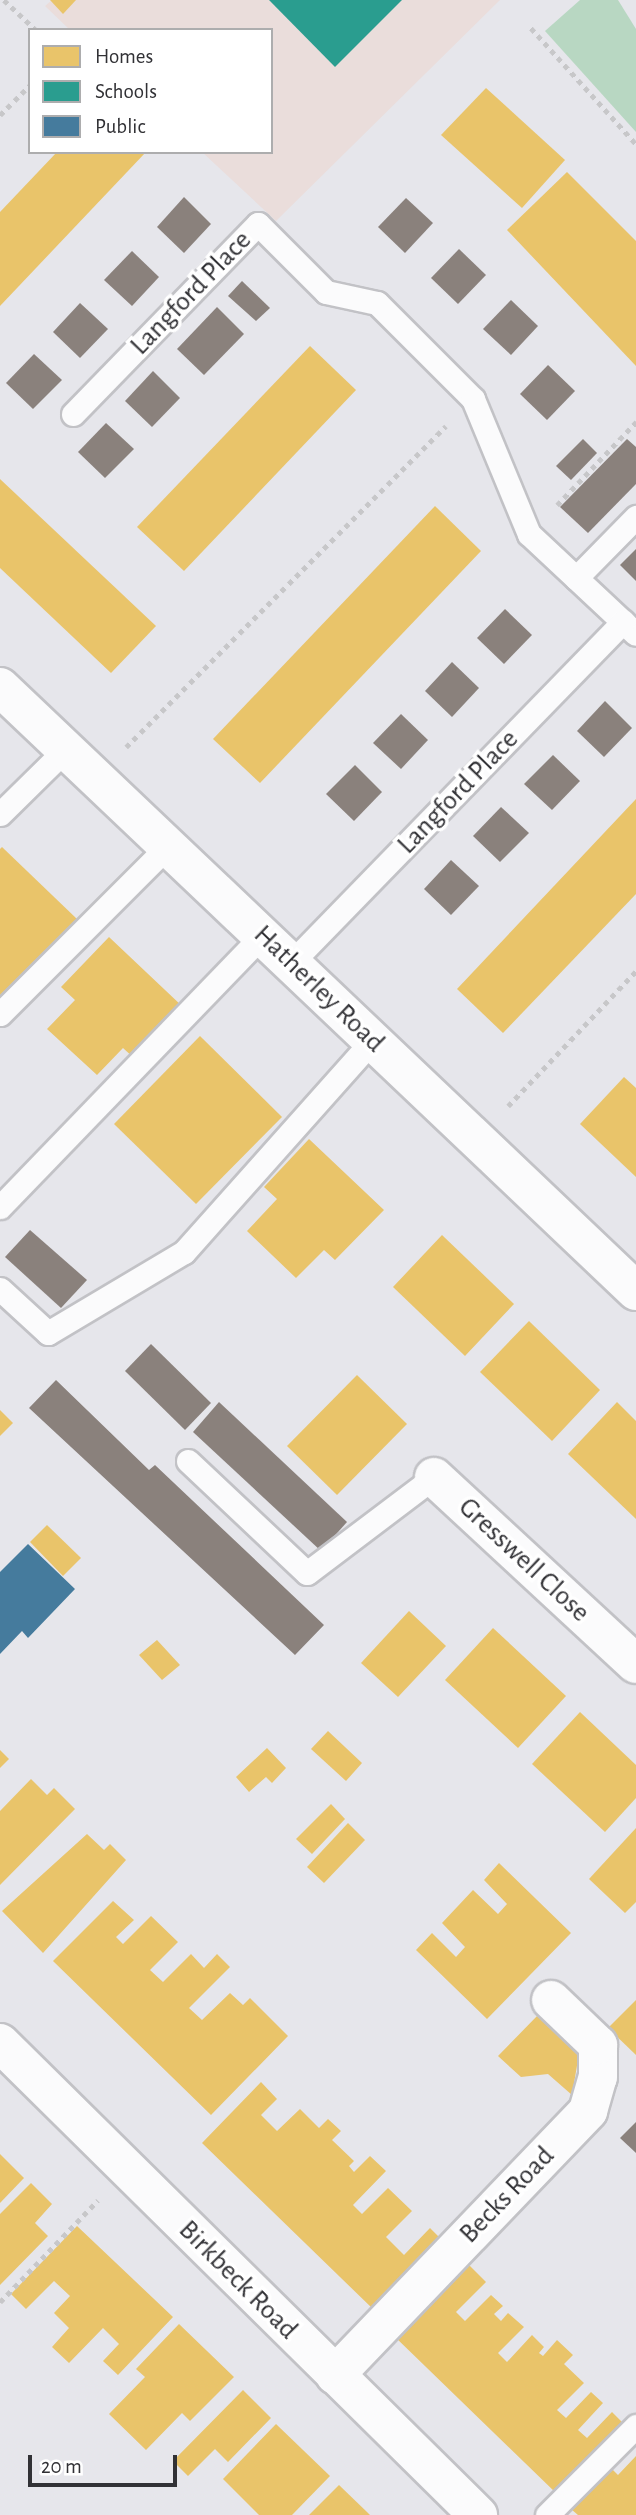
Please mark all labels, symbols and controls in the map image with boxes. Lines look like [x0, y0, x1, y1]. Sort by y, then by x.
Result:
legend [28, 28, 273, 154]
text: Homes [95, 46, 153, 67]
text: Schools [95, 81, 157, 102]
text: Public [95, 116, 145, 137]
street label: Langford Place [123, 224, 259, 362]
street label: Langford Place [390, 723, 526, 861]
street label: Hatherley Road [247, 918, 391, 1060]
street label: Gresswell Close [451, 1491, 597, 1629]
street label: Becks Road [453, 2139, 561, 2251]
street label: Birkbeck Road [171, 2213, 305, 2347]
scale bar [32, 2442, 180, 2486]
text: 20 m [41, 2456, 82, 2477]

